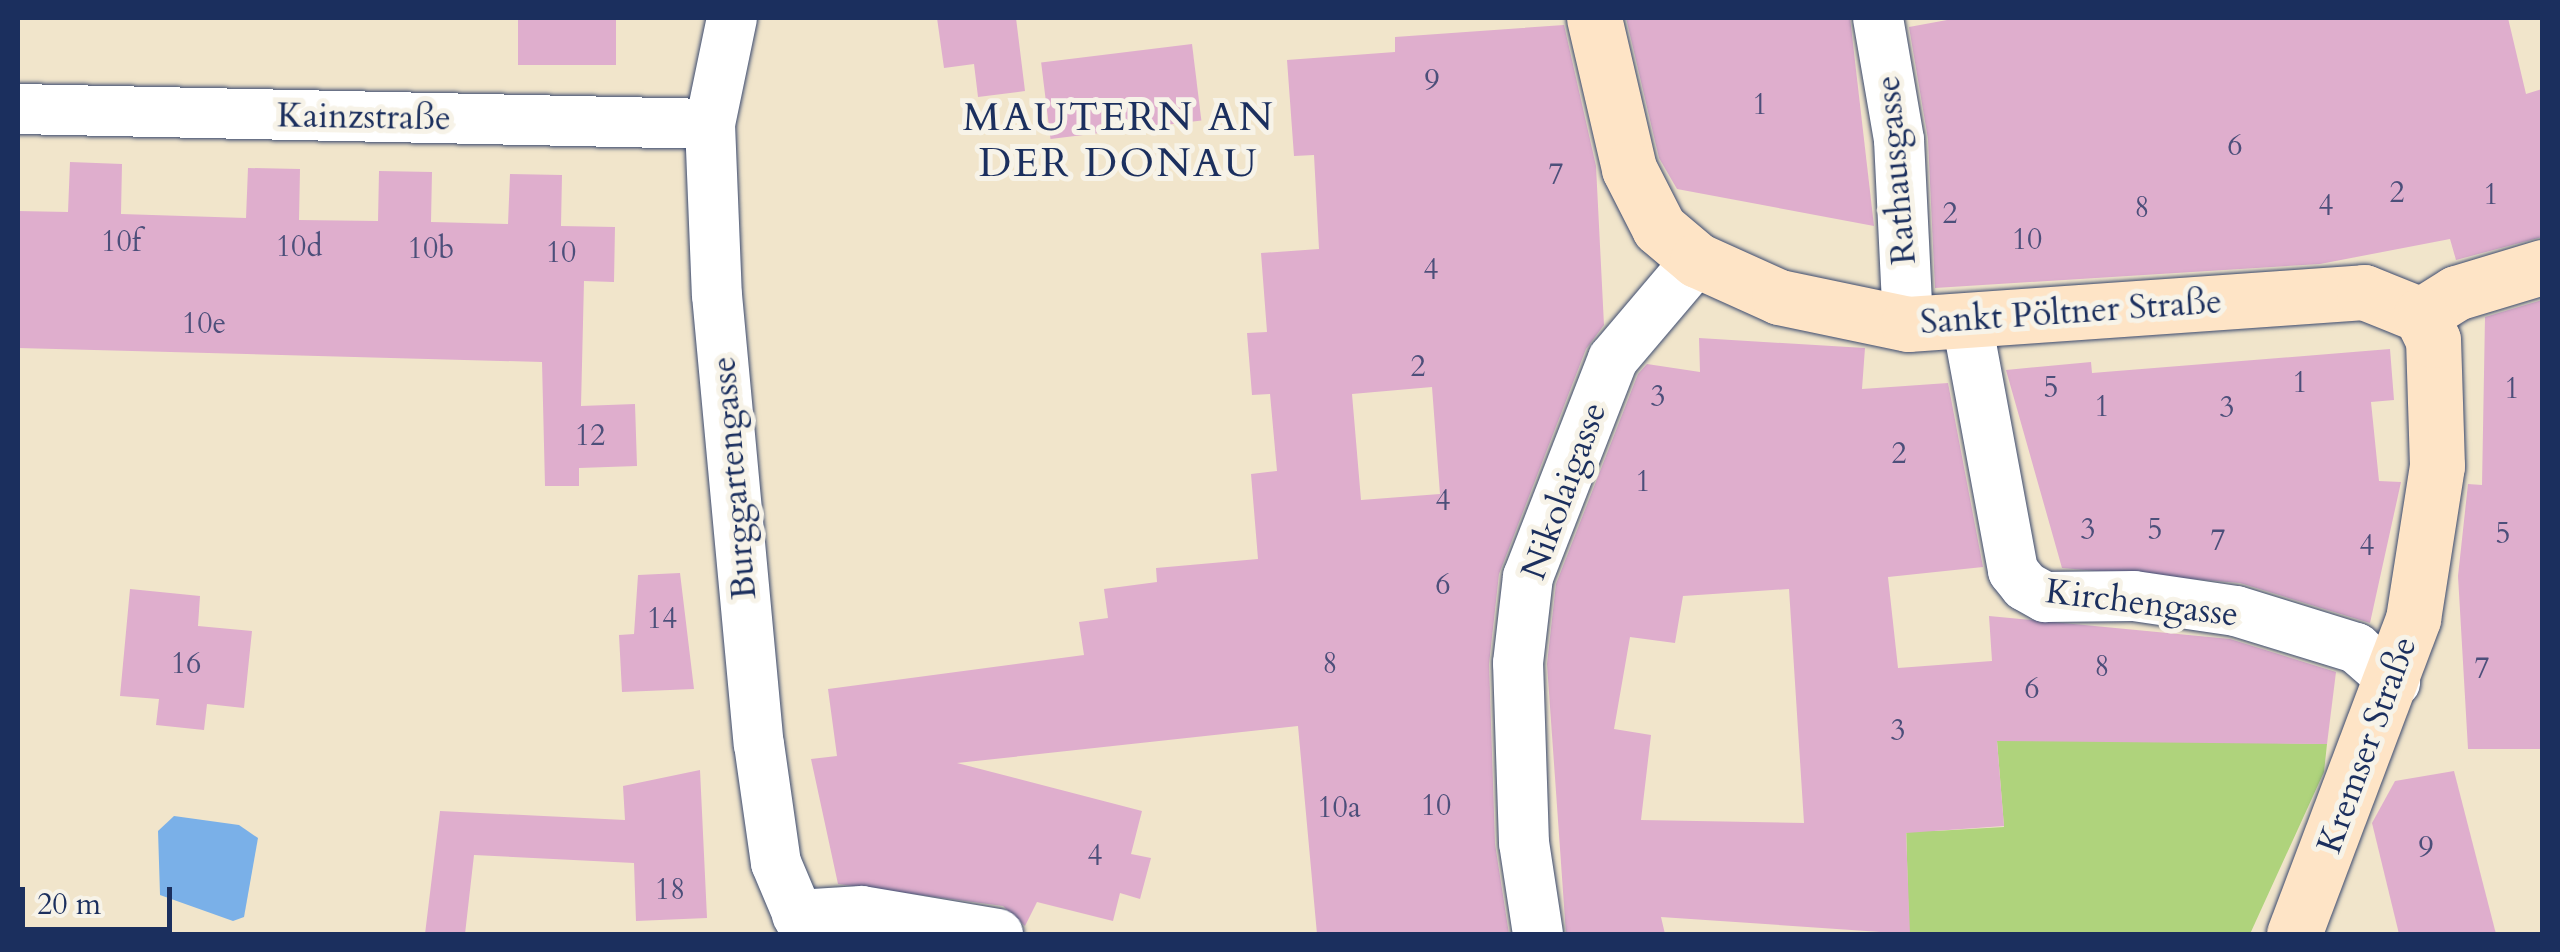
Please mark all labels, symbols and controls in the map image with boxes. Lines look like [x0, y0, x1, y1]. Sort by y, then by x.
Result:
house number: 9 [1424, 63, 1440, 99]
street label: Rathausgasse [1867, 74, 1925, 266]
house number: 1 [1752, 87, 1768, 123]
street label: Kainzstraße [277, 94, 451, 140]
district label: MAUTERN AN DER DONAU [963, 94, 1275, 188]
house number: 6 [2227, 128, 2243, 164]
house number: 7 [1548, 157, 1564, 193]
house number: 2 [2389, 175, 2405, 211]
house number: 1 [2483, 177, 2499, 213]
house number: 4 [2318, 188, 2334, 224]
house number: 8 [2134, 190, 2150, 226]
house number: 2 [1942, 196, 1958, 232]
house number: 10 [2012, 222, 2042, 258]
house number: 10f [101, 224, 141, 260]
house number: 10d [276, 229, 322, 265]
house number: 10b [408, 231, 454, 267]
house number: 10 [546, 235, 576, 271]
house number: 4 [1423, 252, 1439, 288]
street label: Sankt Pöltner Straße [1919, 281, 2223, 343]
house number: 10e [182, 306, 226, 342]
house number: 2 [1410, 349, 1426, 385]
street label: Burggartengasse [702, 355, 766, 601]
house number: 1 [2292, 365, 2308, 401]
house number: 5 [2043, 370, 2059, 406]
house number: 1 [2504, 371, 2520, 407]
house number: 3 [1650, 379, 1666, 415]
house number: 1 [2094, 389, 2110, 425]
house number: 3 [2219, 390, 2235, 426]
street label: Nikolaigasse [1513, 397, 1615, 585]
house number: 12 [575, 418, 605, 454]
house number: 2 [1891, 436, 1907, 472]
house number: 1 [1635, 464, 1651, 500]
house number: 4 [1435, 483, 1451, 519]
house number: 3 [2080, 512, 2096, 548]
house number: 5 [2147, 512, 2163, 548]
house number: 5 [2495, 516, 2511, 552]
house number: 7 [2210, 523, 2226, 559]
house number: 4 [2359, 528, 2375, 564]
house number: 6 [1435, 567, 1451, 603]
street label: Kirchengasse [2043, 570, 2241, 636]
house number: 14 [647, 601, 677, 637]
street label: Kremser Straße [2308, 631, 2426, 859]
house number: 16 [171, 646, 201, 682]
house number: 8 [1322, 646, 1338, 682]
house number: 8 [2094, 649, 2110, 685]
house number: 7 [2474, 651, 2490, 687]
house number: 6 [2024, 671, 2040, 707]
house number: 3 [1890, 713, 1906, 749]
house number: 10 [1421, 788, 1451, 824]
house number: 10a [1317, 790, 1361, 826]
house number: 9 [2418, 830, 2434, 866]
house number: 4 [1087, 838, 1103, 874]
scale bar [25, 867, 178, 929]
house number: 18 [655, 872, 685, 908]
text: 20 m [37, 884, 101, 925]

